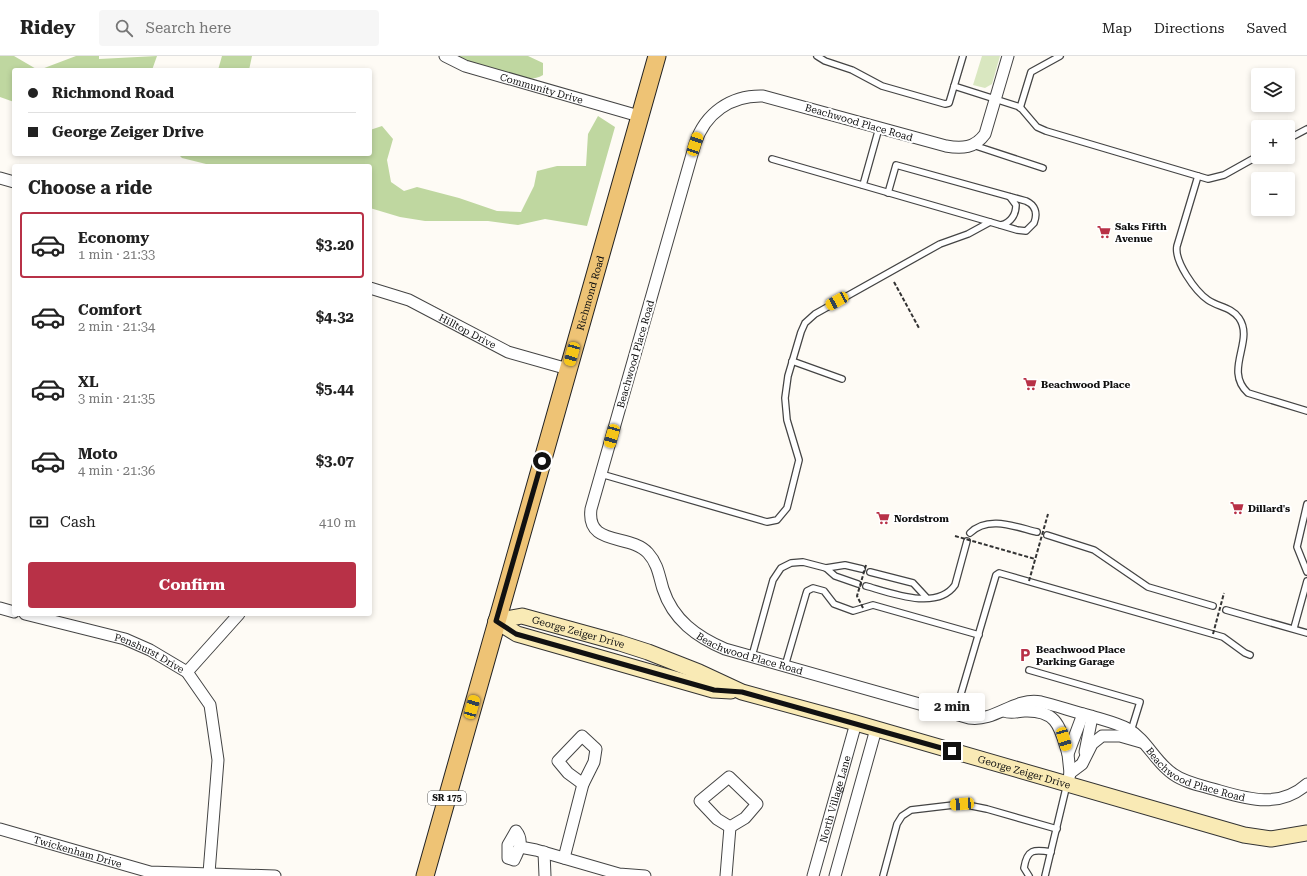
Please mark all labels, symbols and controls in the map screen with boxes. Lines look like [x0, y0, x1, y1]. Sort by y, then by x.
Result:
search box [99, 10, 379, 46]
text: Ridey [20, 16, 75, 39]
icon: search [113, 17, 135, 39]
text: Search here [145, 19, 231, 37]
text: Map [1102, 20, 1132, 36]
text: Directions [1154, 20, 1224, 36]
text: Saved [1246, 20, 1287, 36]
map controls [1251, 68, 1295, 216]
button: layers [1251, 68, 1295, 112]
street label: Community Drive [499, 71, 585, 106]
text: Richmond Road [52, 84, 174, 102]
street label: Beachwood Place Road [804, 102, 915, 143]
button: + [1251, 120, 1295, 164]
text: George Zeiger Drive [52, 123, 204, 141]
car [686, 131, 704, 157]
button: − [1251, 172, 1295, 216]
text: Choose a ride [28, 177, 152, 198]
place label: Saks Fifth Avenue [1115, 221, 1167, 244]
supermarket icon: Saks Fifth Avenue [1096, 224, 1112, 240]
icon: car [30, 227, 66, 263]
text: Economy [78, 229, 149, 247]
text: $3.20 [316, 236, 354, 254]
text: 1 min · 21:33 [78, 247, 155, 262]
street label: Richmond Road [575, 254, 606, 332]
car [824, 290, 850, 312]
street label: Beachwood Place Road [615, 298, 656, 409]
icon: car [30, 299, 66, 335]
text: Comfort [78, 301, 142, 319]
text: $4.32 [316, 308, 354, 326]
street label: Hilltop Drive [437, 312, 498, 351]
text: 2 min · 21:34 [78, 319, 155, 334]
car [563, 341, 581, 367]
icon: car [30, 371, 66, 407]
text: XL [78, 373, 99, 391]
supermarket icon: Beachwood Place [1022, 376, 1038, 392]
place label: Beachwood Place [1041, 379, 1131, 390]
text: $5.44 [316, 380, 354, 398]
text: 3 min · 21:35 [78, 391, 155, 406]
car [603, 423, 621, 449]
icon: car [30, 443, 66, 479]
text: Moto [78, 445, 118, 463]
text: $3.07 [316, 452, 354, 470]
route start [533, 452, 551, 470]
text: 4 min · 21:36 [78, 463, 155, 478]
supermarket icon: Dillard's [1229, 500, 1245, 516]
place label: Dillard's [1248, 503, 1290, 514]
supermarket icon: Nordstrom [875, 510, 891, 526]
icon: cash [28, 511, 50, 533]
text: Cash [60, 513, 96, 531]
place label: Nordstrom [894, 513, 949, 524]
text: 410 m [319, 515, 356, 530]
button: Confirm [28, 562, 356, 608]
street label: George Zeiger Drive [531, 614, 627, 650]
street label: Beachwood Place Road [694, 630, 805, 677]
street label: Penshurst Drive [113, 632, 187, 675]
place label: Beachwood Place Parking Garage [1036, 644, 1126, 667]
parking icon: Beachwood Place Parking Garage [1017, 647, 1033, 663]
callout: 2 min [919, 693, 985, 721]
car [463, 694, 481, 720]
text: 2 min [934, 699, 970, 714]
car [1055, 726, 1073, 752]
route end [943, 742, 961, 760]
street label: Beachwood Place Road [1144, 745, 1247, 803]
street label: George Zeiger Drive [977, 753, 1072, 791]
street label: North Village Lane [818, 754, 853, 844]
road number: SR 175 [428, 791, 466, 805]
car [950, 797, 974, 811]
street label: Twickenham Drive [32, 834, 124, 870]

